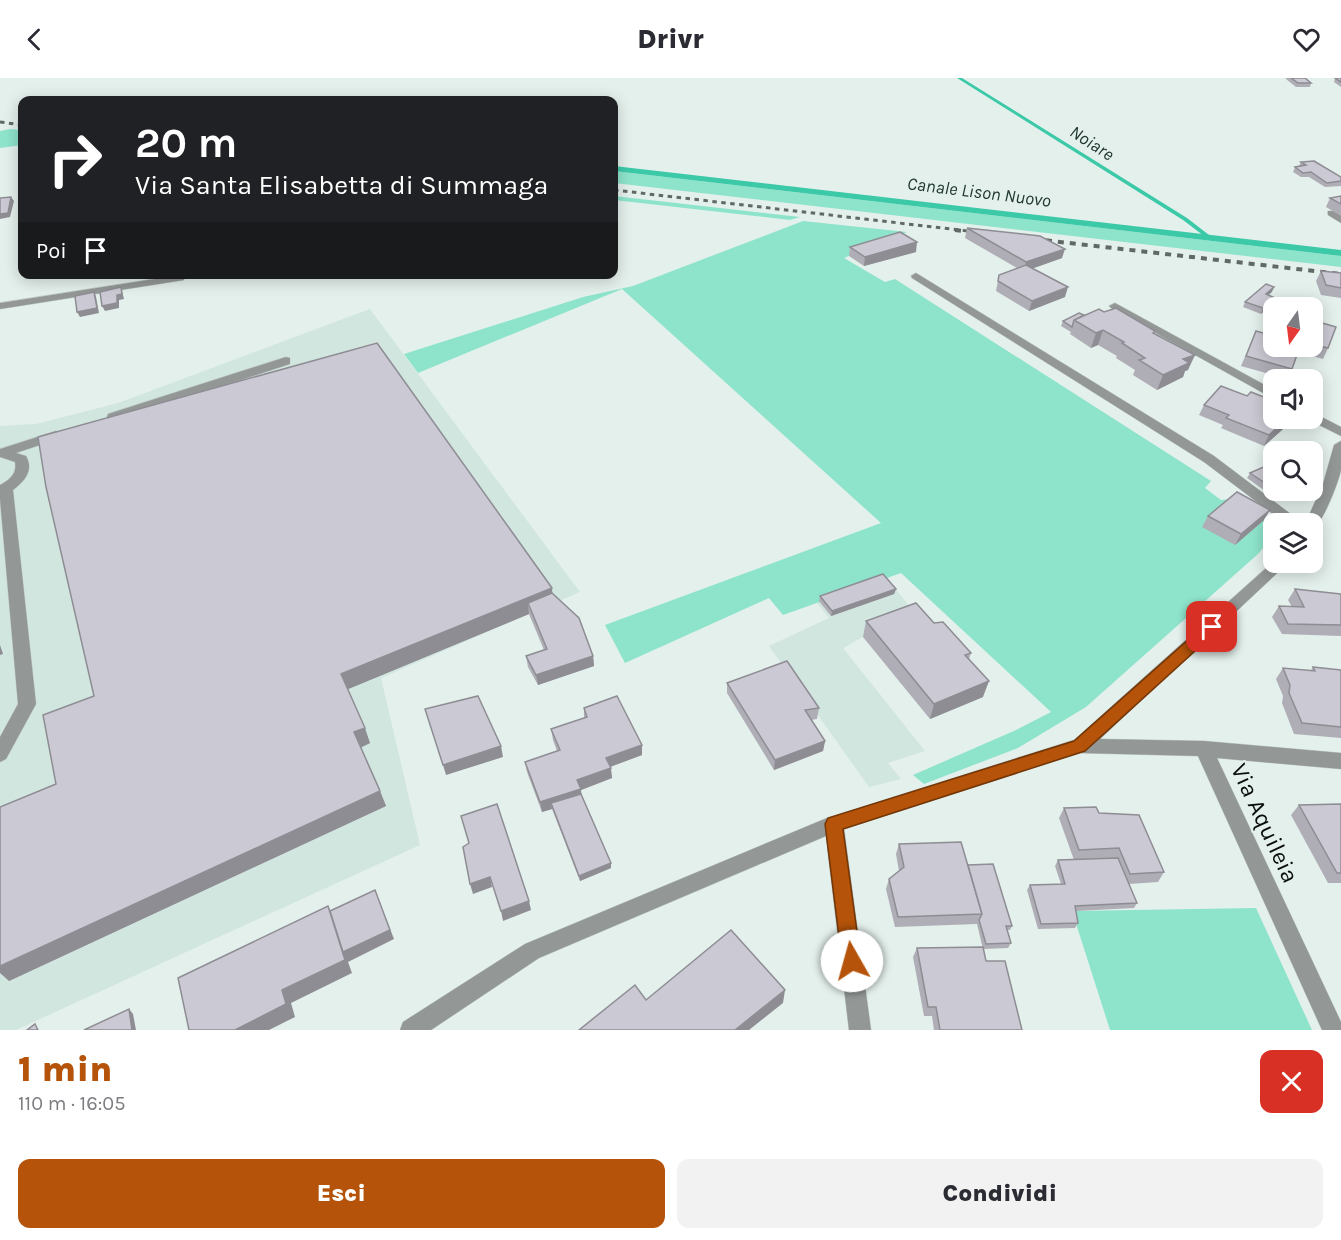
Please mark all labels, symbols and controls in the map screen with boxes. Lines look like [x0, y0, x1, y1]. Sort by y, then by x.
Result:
icon: back [18, 23, 51, 56]
text: Drivr [637, 23, 704, 55]
icon: heart [1290, 23, 1323, 56]
text: 20 m [135, 118, 237, 168]
icon: right [36, 120, 114, 198]
water label: Noiare [1066, 121, 1118, 165]
text: Via Santa Elisabetta di Summaga [135, 169, 548, 201]
water label: Canale Lison Nuovo [906, 172, 1052, 212]
icon: arrive [79, 234, 112, 267]
text: Poi [36, 238, 67, 264]
north arrow [1263, 297, 1323, 357]
map controls [1263, 297, 1323, 573]
button: sound [1263, 369, 1323, 429]
button: search [1263, 441, 1323, 501]
button: layers [1263, 513, 1323, 573]
pin [1186, 601, 1237, 652]
icon: arrive [1195, 610, 1228, 643]
street label: Via Aquileia [1225, 759, 1305, 887]
position arrow [820, 929, 884, 993]
text: 1 min [18, 1048, 112, 1090]
button: close [1260, 1050, 1323, 1113]
text: 110 m · 16:05 [18, 1092, 125, 1115]
button: Esci [18, 1159, 665, 1228]
button: Condividi [677, 1159, 1323, 1228]

